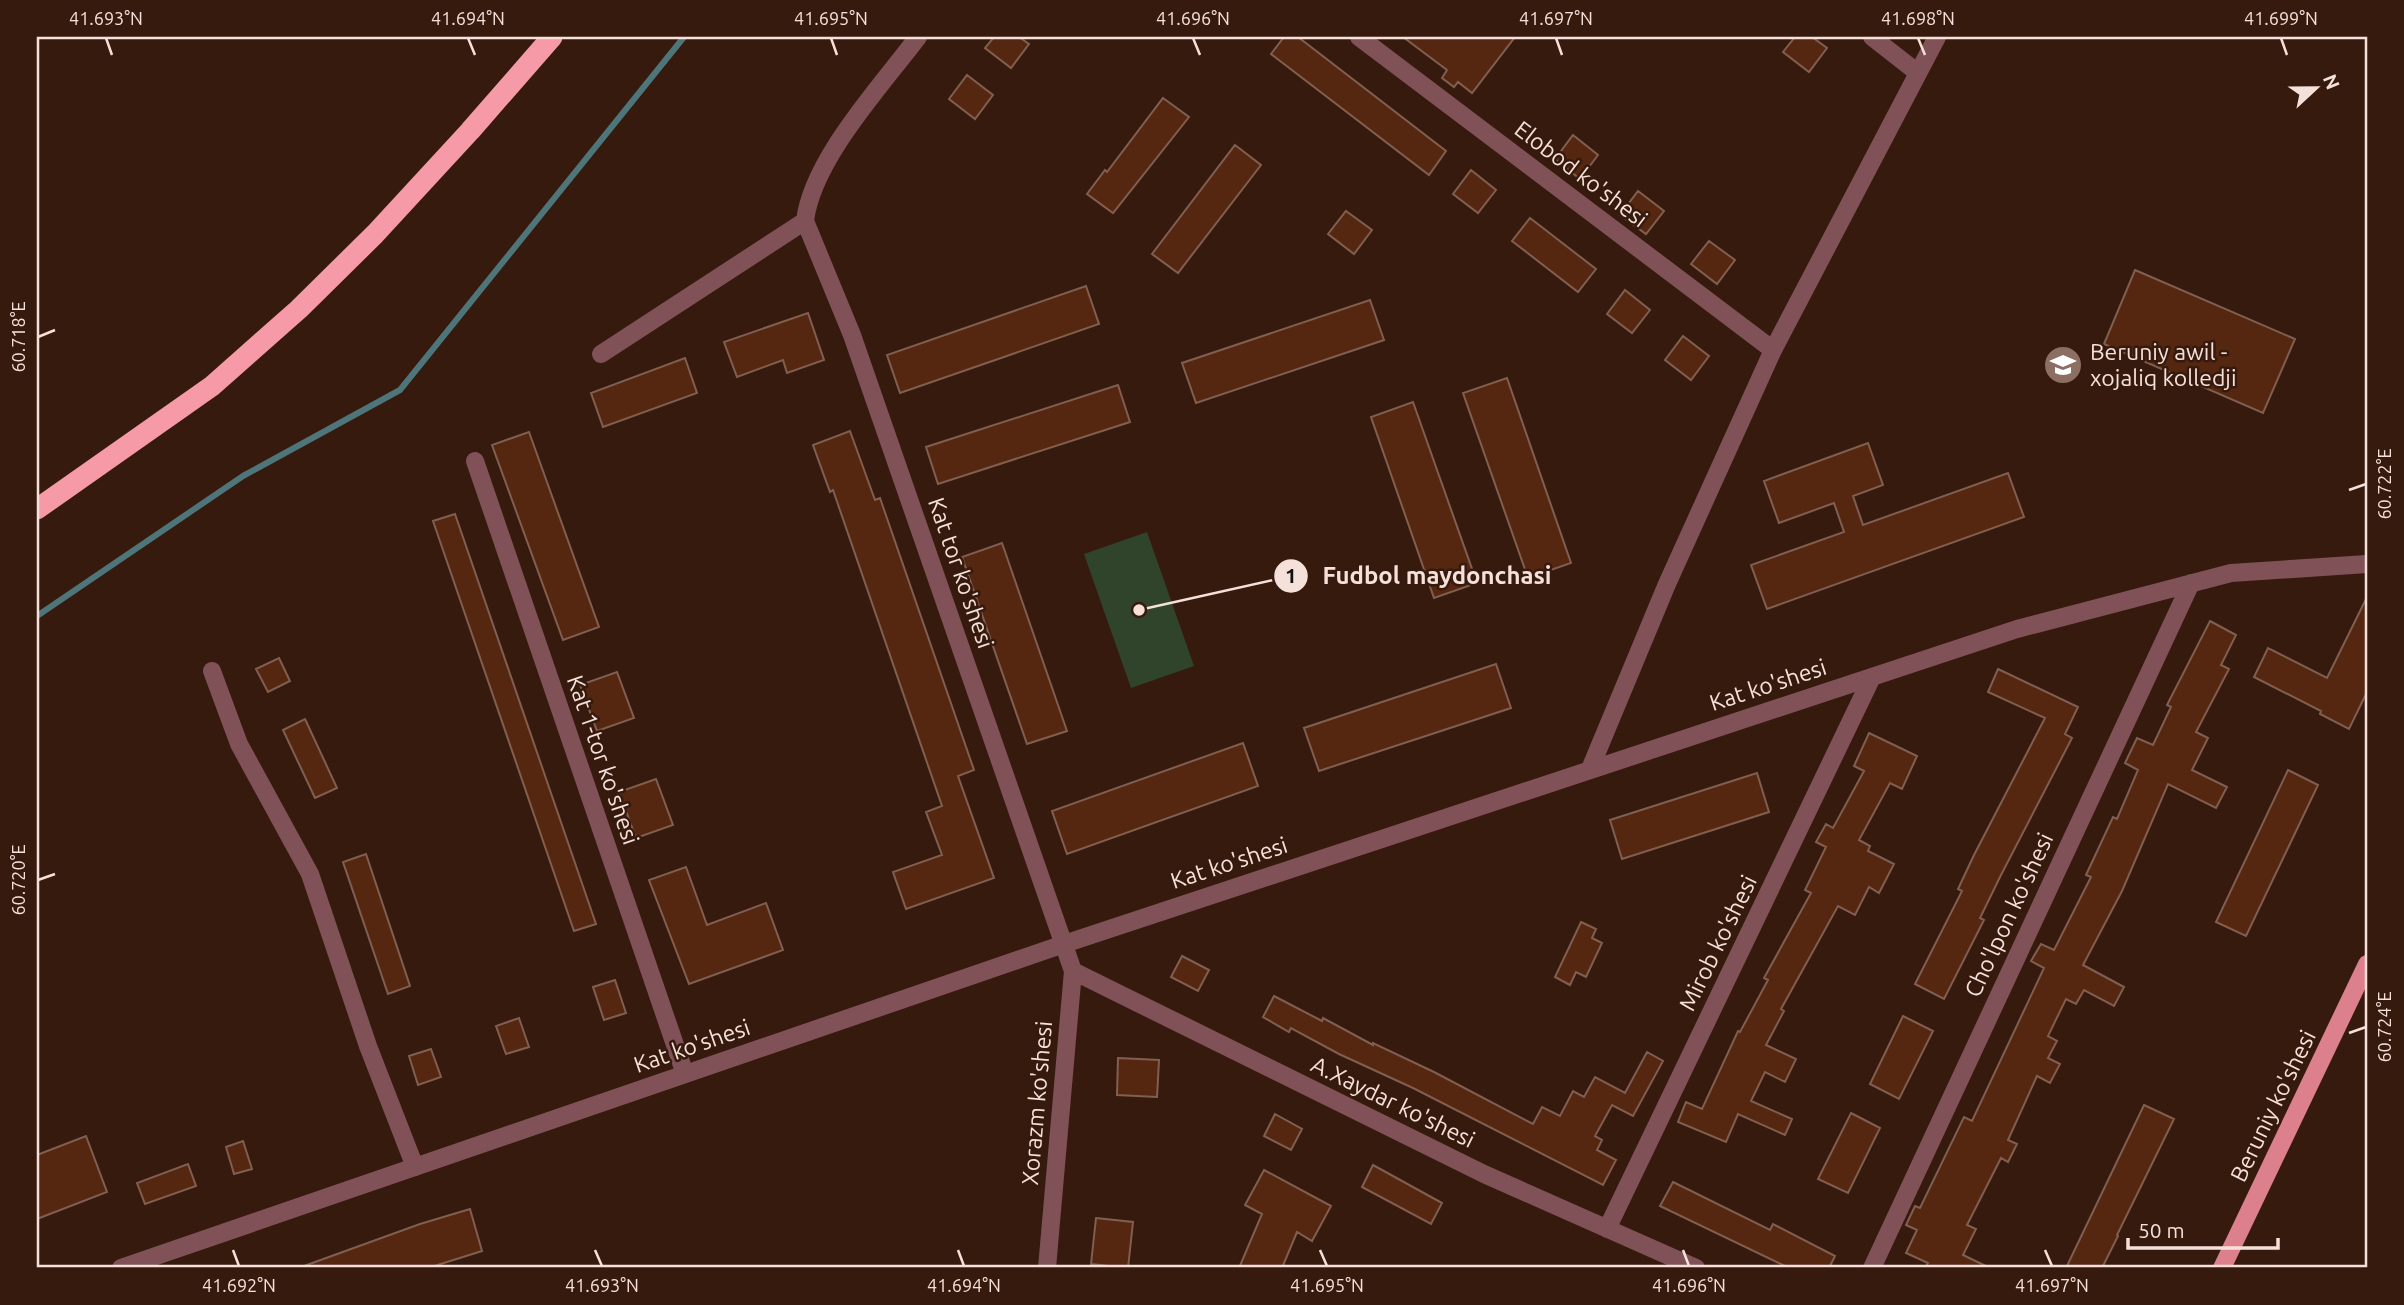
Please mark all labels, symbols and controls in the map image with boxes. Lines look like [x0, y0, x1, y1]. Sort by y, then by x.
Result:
text: 41.693°N [69, 8, 143, 28]
text: 41.694°N [431, 8, 505, 28]
text: 41.695°N [794, 8, 868, 28]
text: 41.696°N [1156, 8, 1230, 28]
text: 41.697°N [1519, 8, 1593, 28]
text: 41.698°N [1881, 8, 1955, 28]
text: 41.699°N [2244, 8, 2318, 28]
north arrow [2282, 52, 2352, 122]
text: N [2319, 71, 2345, 92]
street label: Elobod ko'shesi [1510, 116, 1652, 231]
text: 60.718°E [8, 301, 28, 373]
place label: Beruniy awil - xojaliq kolledji [2090, 339, 2237, 390]
school or university icon: Beruniy awil - xojaliq kolledji [2042, 344, 2084, 386]
text: 60.722°E [2374, 448, 2394, 520]
street label: Kat tor ko'shesi [924, 494, 999, 651]
callout: Fudbol maydonchasi [1274, 553, 1566, 598]
text: Fudbol maydonchasi [1323, 562, 1551, 589]
text: 1 [1285, 563, 1297, 587]
street label: Kat ko'shesi [1706, 654, 1829, 715]
street label: Kat 1-tor ko'shesi [563, 672, 644, 848]
street label: Cho'lpon ko'shesi [1960, 829, 2058, 1001]
street label: Kat ko'shesi [1167, 832, 1290, 893]
text: 60.720°E [8, 844, 28, 916]
street label: Mirob ko'shesi [1674, 871, 1761, 1015]
text: 60.724°E [2374, 991, 2394, 1063]
street label: Kat ko'shesi [630, 1014, 753, 1077]
street label: Xorazm ko'shesi [1017, 1020, 1056, 1186]
street label: Beruniy ko'shesi [2225, 1026, 2320, 1186]
street label: A.Xaydar ko'shesi [1307, 1051, 1479, 1152]
scale bar [2128, 1207, 2278, 1251]
text: 50 m [2138, 1218, 2185, 1242]
text: 41.692°N [202, 1275, 276, 1295]
text: 41.693°N [565, 1275, 639, 1295]
text: 41.694°N [927, 1275, 1001, 1295]
text: 41.695°N [1290, 1275, 1364, 1295]
text: 41.696°N [1652, 1275, 1726, 1295]
text: 41.697°N [2015, 1275, 2089, 1295]

